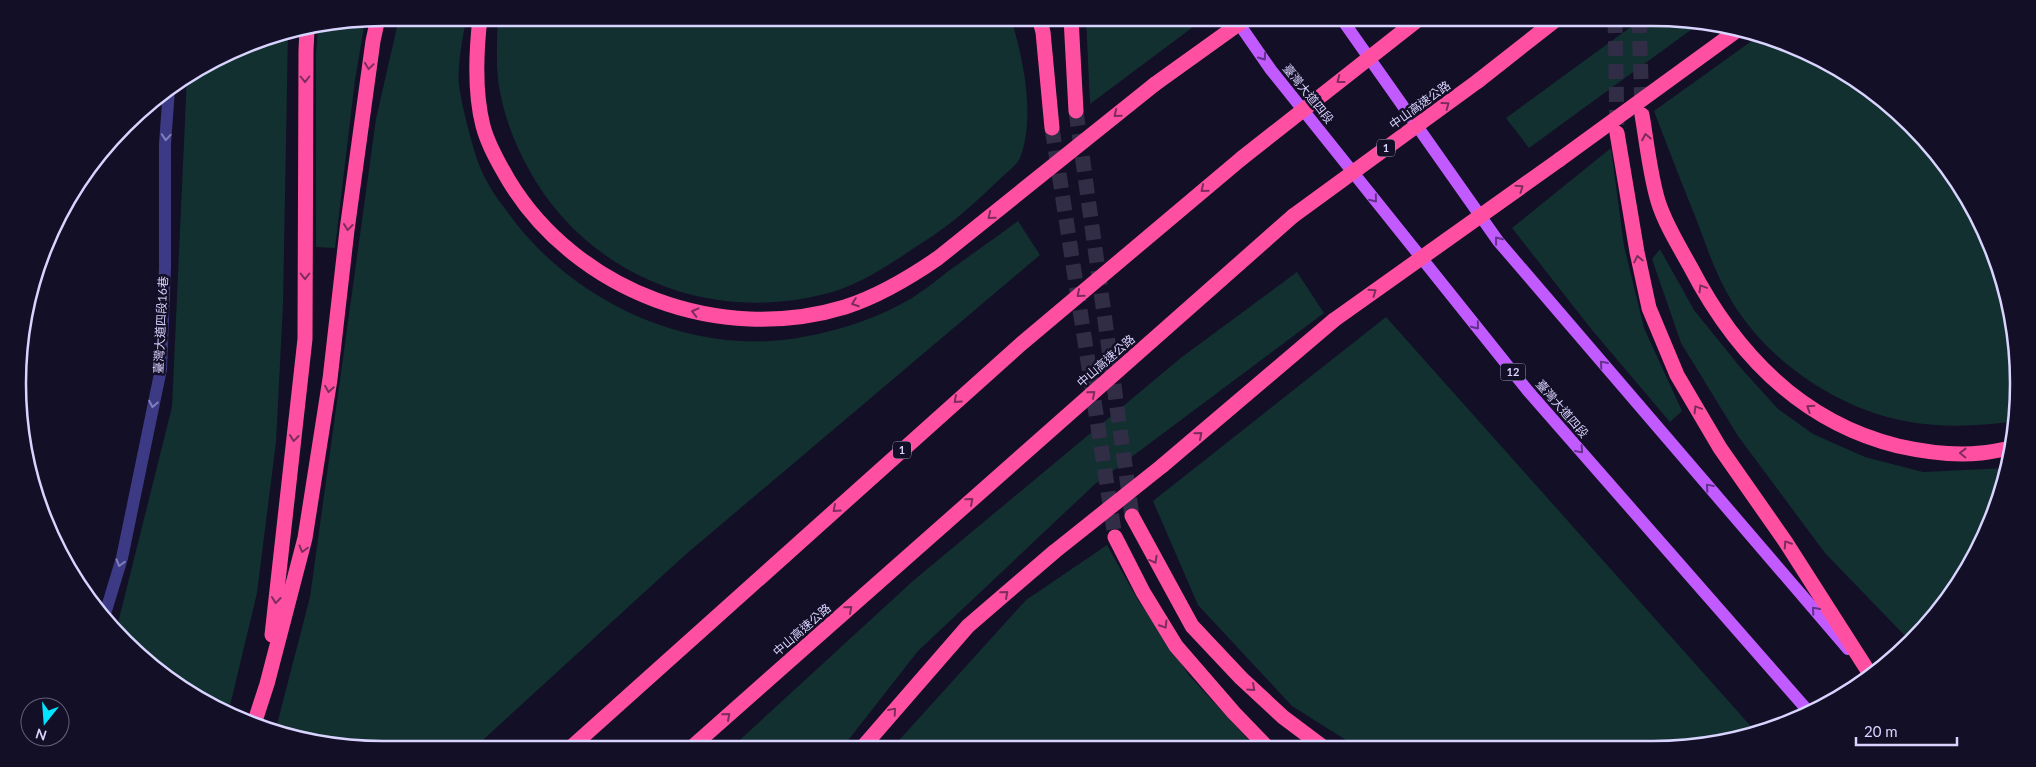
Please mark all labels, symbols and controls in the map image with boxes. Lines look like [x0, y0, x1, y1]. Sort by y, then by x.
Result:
one-way arrow [1257, 52, 1266, 61]
street label: 臺灣大道四段 [1280, 61, 1337, 126]
one-way arrow [364, 63, 375, 71]
one-way arrow [1337, 75, 1346, 83]
one-way arrow [300, 76, 310, 83]
street label: 中山高速公路 [1386, 77, 1453, 132]
one-way arrow [1440, 102, 1449, 110]
one-way arrow [1114, 109, 1123, 118]
one-way arrow [1642, 133, 1652, 142]
one-way arrow [160, 134, 171, 142]
road number: 1 [1377, 140, 1395, 156]
one-way arrow [1201, 184, 1210, 193]
one-way arrow [1514, 185, 1524, 194]
one-way arrow [1369, 193, 1377, 202]
one-way arrow [987, 211, 996, 220]
one-way arrow [343, 224, 354, 232]
one-way arrow [1495, 236, 1504, 246]
one-way arrow [1634, 254, 1644, 263]
one-way arrow [300, 273, 310, 281]
street label: 臺灣大道四段16巷 [150, 276, 171, 374]
one-way arrow [1698, 285, 1708, 294]
one-way arrow [1077, 288, 1086, 296]
one-way arrow [1368, 289, 1377, 298]
one-way arrow [851, 297, 859, 307]
one-way arrow [690, 307, 699, 318]
one-way arrow [1470, 320, 1478, 329]
street label: 中山高速公路 [1074, 331, 1138, 390]
one-way arrow [1600, 360, 1609, 369]
road number: 12 [1500, 364, 1526, 381]
street label: 臺灣大道四段 [1533, 377, 1592, 441]
one-way arrow [324, 384, 334, 393]
one-way arrow [1087, 390, 1096, 399]
one-way arrow [954, 395, 963, 404]
one-way arrow [149, 400, 159, 409]
one-way arrow [1806, 404, 1815, 414]
one-way arrow [1694, 405, 1704, 414]
one-way arrow [1194, 431, 1203, 440]
one-way arrow [289, 434, 300, 442]
road number: 1 [893, 442, 911, 458]
one-way arrow [1574, 445, 1583, 454]
one-way arrow [1959, 448, 1966, 458]
one-way arrow [1706, 484, 1715, 493]
one-way arrow [965, 498, 974, 507]
one-way arrow [833, 503, 842, 512]
one-way arrow [1784, 540, 1793, 550]
one-way arrow [298, 545, 308, 553]
one-way arrow [1148, 554, 1158, 563]
one-way arrow [116, 559, 126, 567]
one-way arrow [1000, 590, 1009, 599]
one-way arrow [271, 596, 282, 604]
street label: 中山高速公路 [770, 600, 834, 659]
one-way arrow [843, 606, 852, 615]
one-way arrow [1811, 607, 1820, 616]
one-way arrow [1157, 620, 1167, 629]
one-way arrow [1246, 682, 1255, 691]
north arrow [20, 697, 70, 747]
one-way arrow [888, 707, 897, 716]
one-way arrow [721, 713, 730, 722]
scale bar [1856, 714, 1957, 746]
text: 20 m [1864, 722, 1898, 740]
text: N [33, 725, 49, 745]

